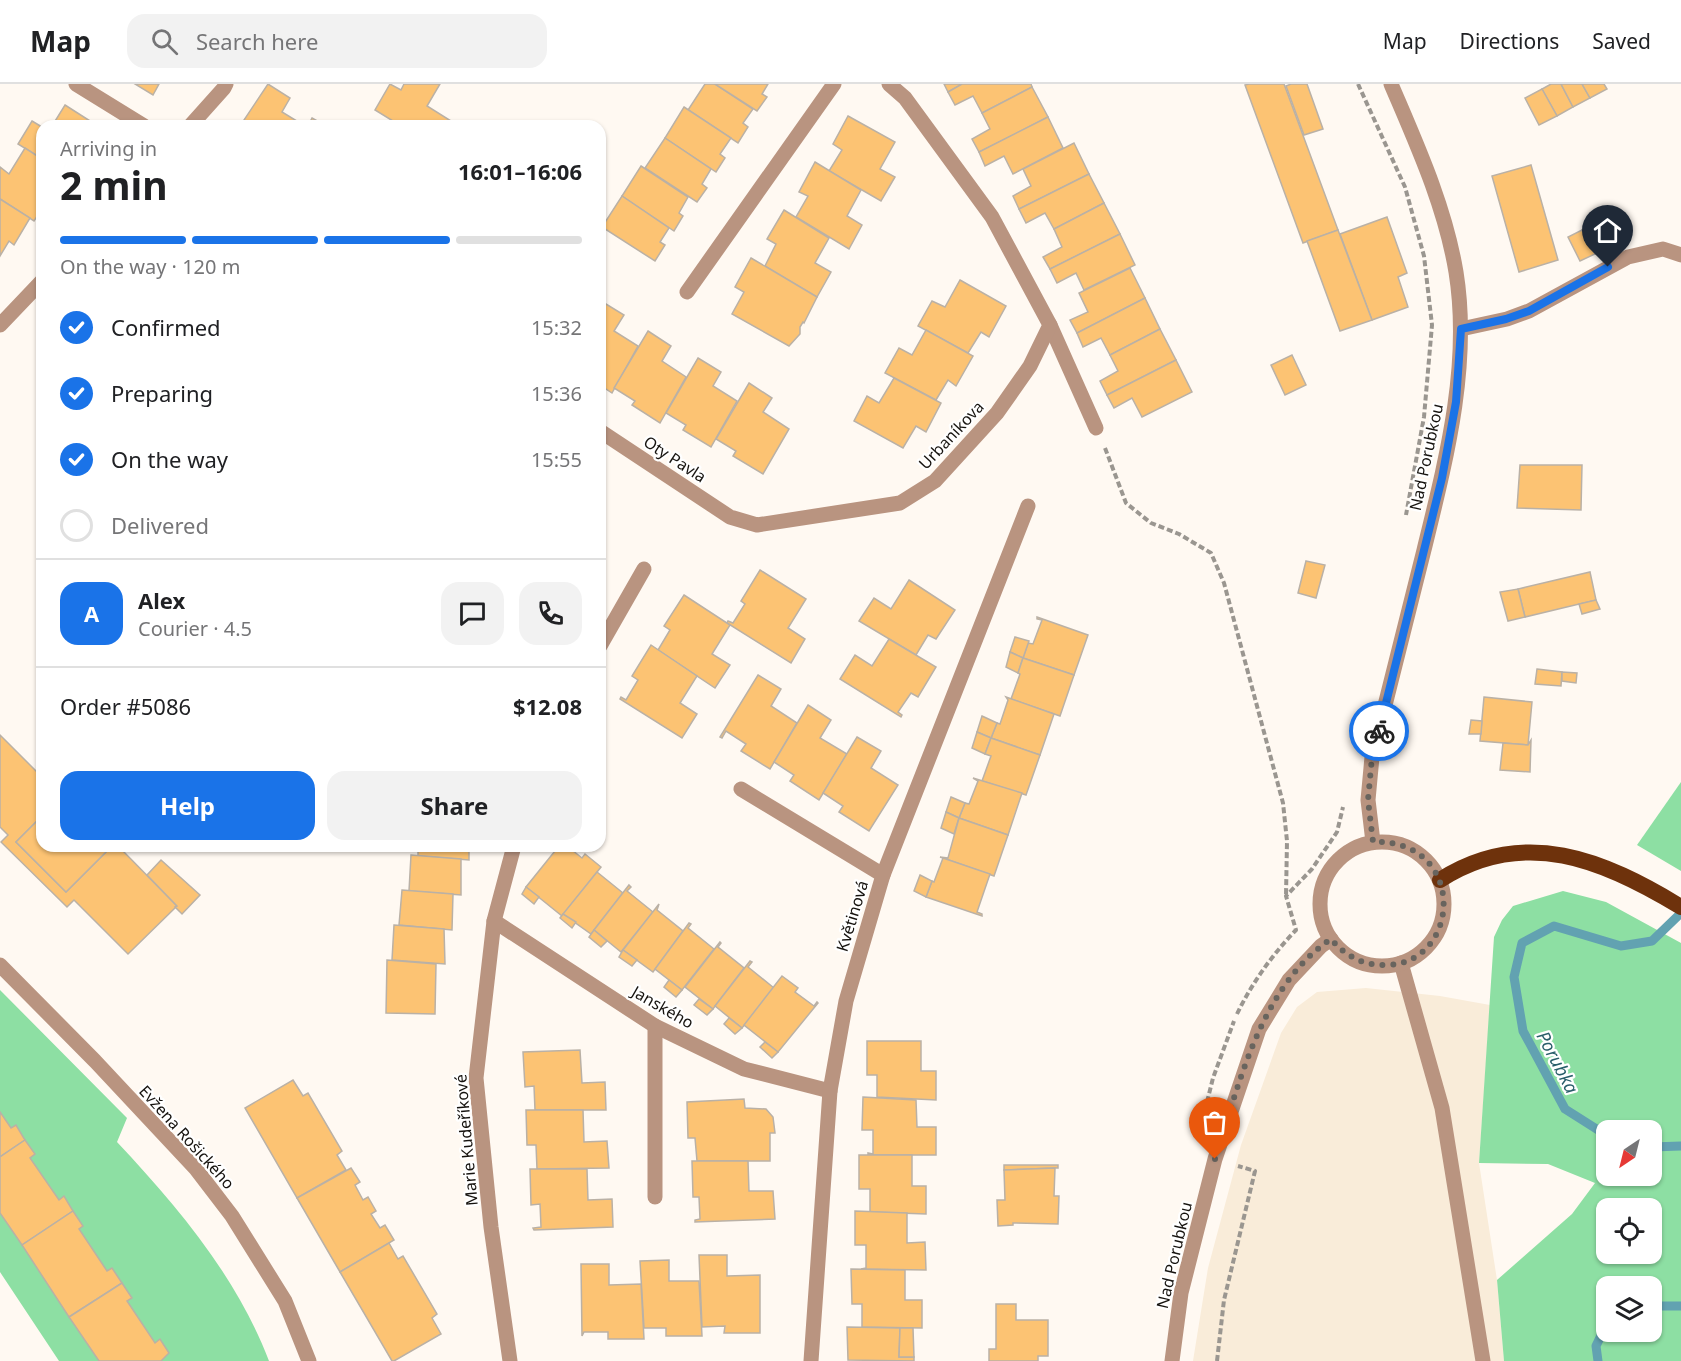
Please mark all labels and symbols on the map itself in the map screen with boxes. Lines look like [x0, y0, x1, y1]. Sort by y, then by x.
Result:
pin [1582, 205, 1633, 267]
street label: Urbaníkova [914, 396, 988, 474]
street label: Nad Porubkou [1404, 401, 1448, 513]
street label: Oty Pavla [639, 431, 711, 487]
courier [1349, 701, 1409, 761]
street label: Květinová [831, 878, 873, 954]
street label: Janského [626, 979, 698, 1034]
water label: Porubka [1532, 1027, 1584, 1097]
street label: Marie Kudeříkové [449, 1073, 483, 1207]
street label: Evžena Rošického [134, 1080, 240, 1194]
pin [1189, 1097, 1240, 1159]
north arrow [1596, 1120, 1662, 1186]
street label: Nad Porubkou [1151, 1199, 1197, 1311]

